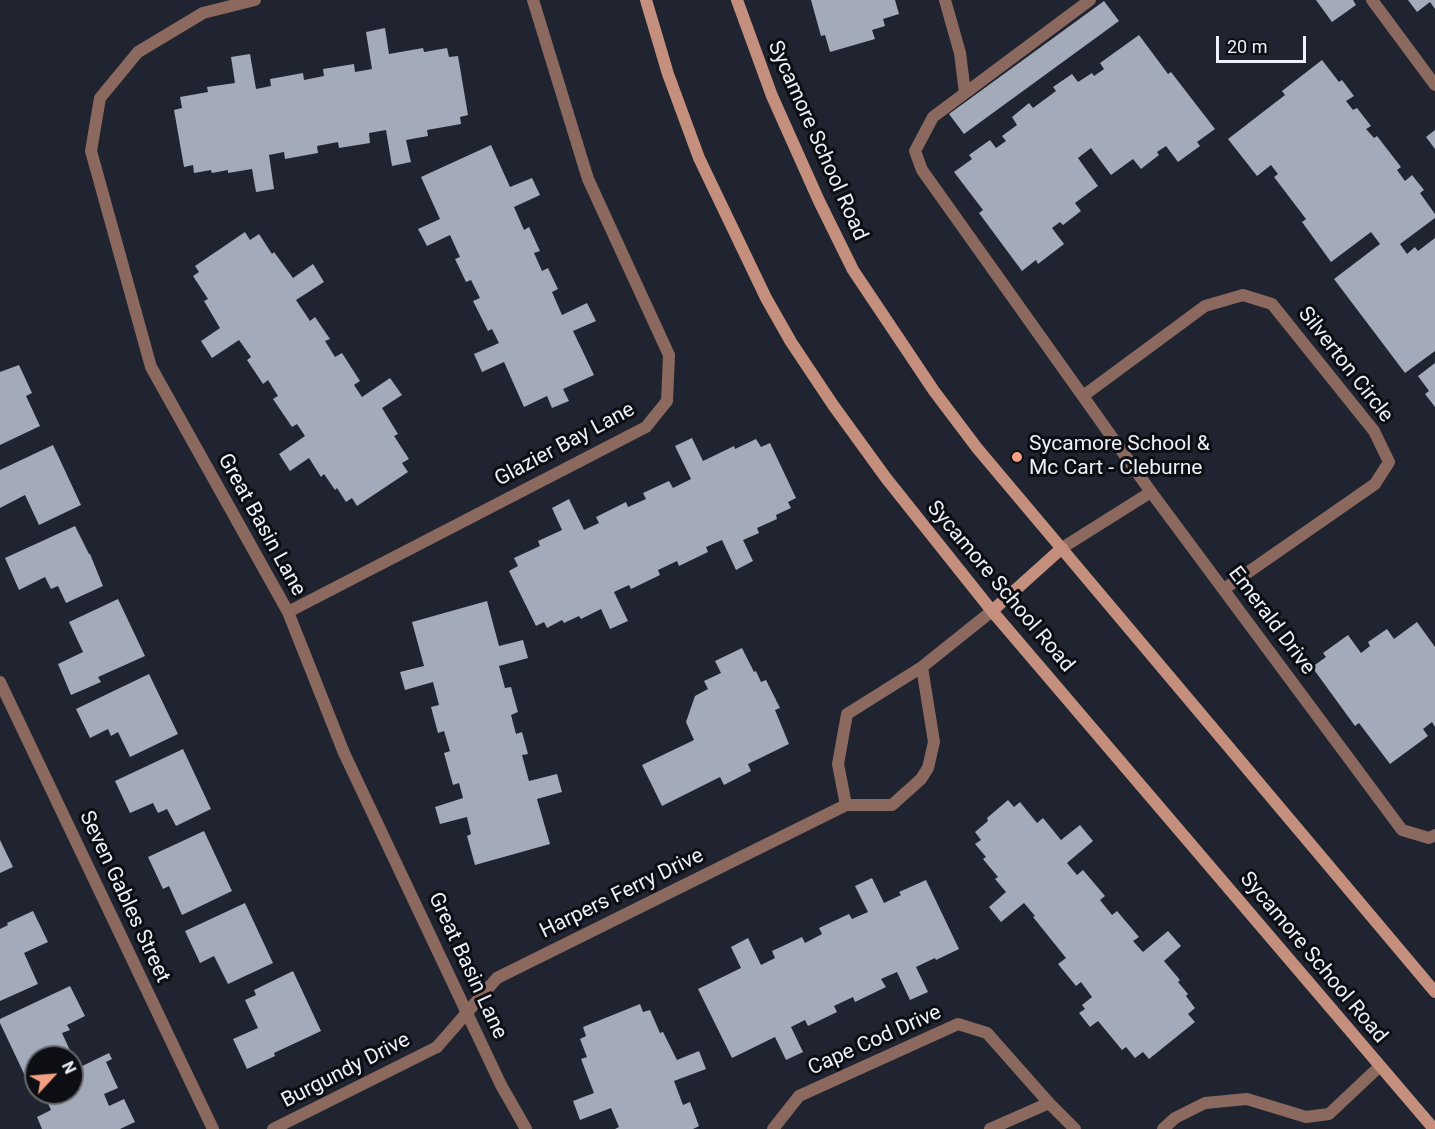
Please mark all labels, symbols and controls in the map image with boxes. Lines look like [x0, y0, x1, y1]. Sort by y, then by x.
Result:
scale bar [1219, 24, 1309, 62]
text: 20 m [1227, 36, 1267, 57]
street label: Sycamore School Road [762, 37, 872, 245]
street label: Silverton Circle [1292, 302, 1398, 428]
street label: Glazier Bay Lane [491, 398, 639, 492]
place label: Sycamore School & Mc Cart - Cleburne [1029, 432, 1210, 482]
street label: Great Basin Lane [212, 450, 310, 600]
marker: Sycamore School & Mc Cart - Cleburne [1010, 450, 1024, 464]
street label: Sycamore School Road [921, 496, 1079, 678]
street label: Emerald Drive [1222, 562, 1320, 680]
street label: Seven Gables Street [73, 807, 175, 987]
street label: Harpers Ferry Drive [536, 843, 708, 945]
street label: Sycamore School Road [1234, 867, 1392, 1049]
street label: Great Basin Lane [422, 889, 512, 1043]
street label: Cape Cod Drive [805, 1000, 945, 1082]
street label: Burgundy Drive [278, 1028, 414, 1114]
north arrow [24, 1045, 84, 1105]
text: N [58, 1059, 80, 1077]

